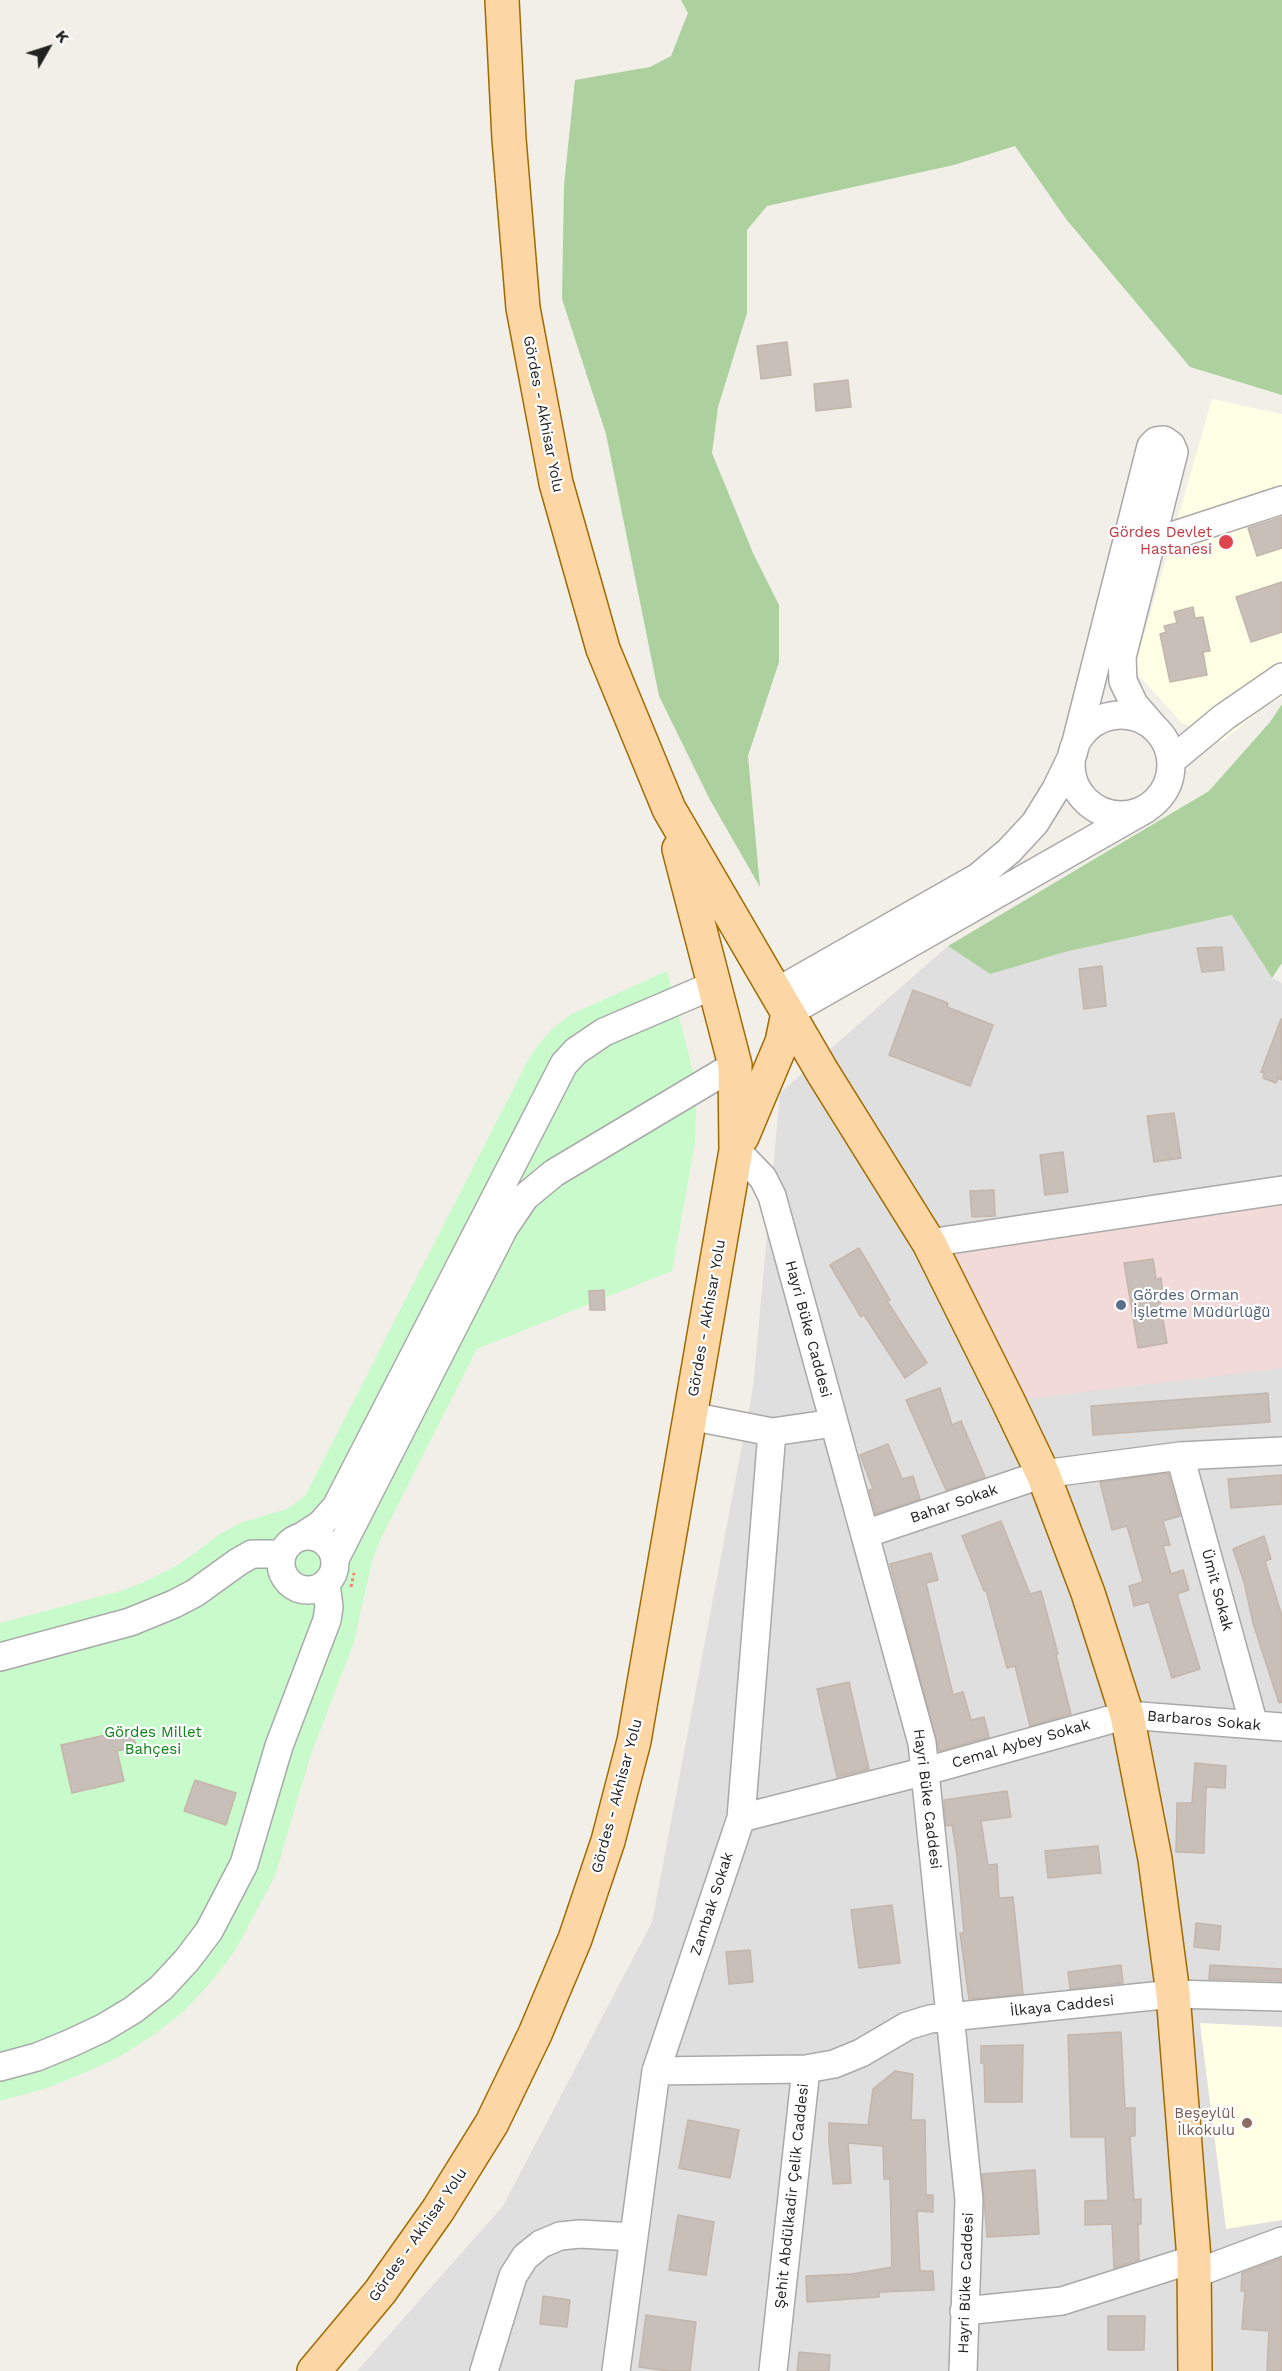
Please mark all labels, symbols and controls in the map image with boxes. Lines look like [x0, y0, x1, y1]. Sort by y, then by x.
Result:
north arrow [18, 18, 78, 78]
text: K [52, 26, 73, 47]
street label: Gördes - Akhisar Yolu [519, 334, 567, 494]
place label: Gördes Devlet Hastanesi [1109, 524, 1212, 559]
marker: Gördes Devlet Hastanesi [1217, 533, 1235, 551]
street label: Gördes - Akhisar Yolu [684, 1238, 730, 1398]
street label: Hayri Büke Caddesi [781, 1259, 835, 1399]
place label: Gördes Orman İşletme Müdürlüğü [1133, 1287, 1270, 1322]
marker: Gördes Orman İşletme Müdürlüğü [1114, 1298, 1128, 1312]
street label: Bahar Sokak [908, 1481, 1000, 1527]
street label: Ümit Sokak [1197, 1547, 1237, 1633]
street label: Barbaros Sokak [1146, 1707, 1262, 1735]
street label: Cemal Aybey Sokak [950, 1716, 1092, 1772]
street label: Gördes - Akhisar Yolu [588, 1717, 646, 1875]
park label: Gördes Millet Bahçesi [104, 1724, 202, 1759]
street label: Hayri Büke Caddesi [909, 1728, 945, 1870]
street label: Zambak Sokak [687, 1850, 737, 1958]
street label: İlkaya Caddesi [1009, 1992, 1115, 2020]
street label: Şehit Abdülkadir Çelik Caddesi [771, 2083, 813, 2309]
place label: Beşeylül İlkokulu [1174, 2105, 1235, 2140]
marker: Beşeylül İlkokulu [1240, 2116, 1254, 2130]
street label: Gördes - Akhisar Yolu [365, 2165, 471, 2305]
street label: Hayri Büke Caddesi [955, 2212, 977, 2354]

